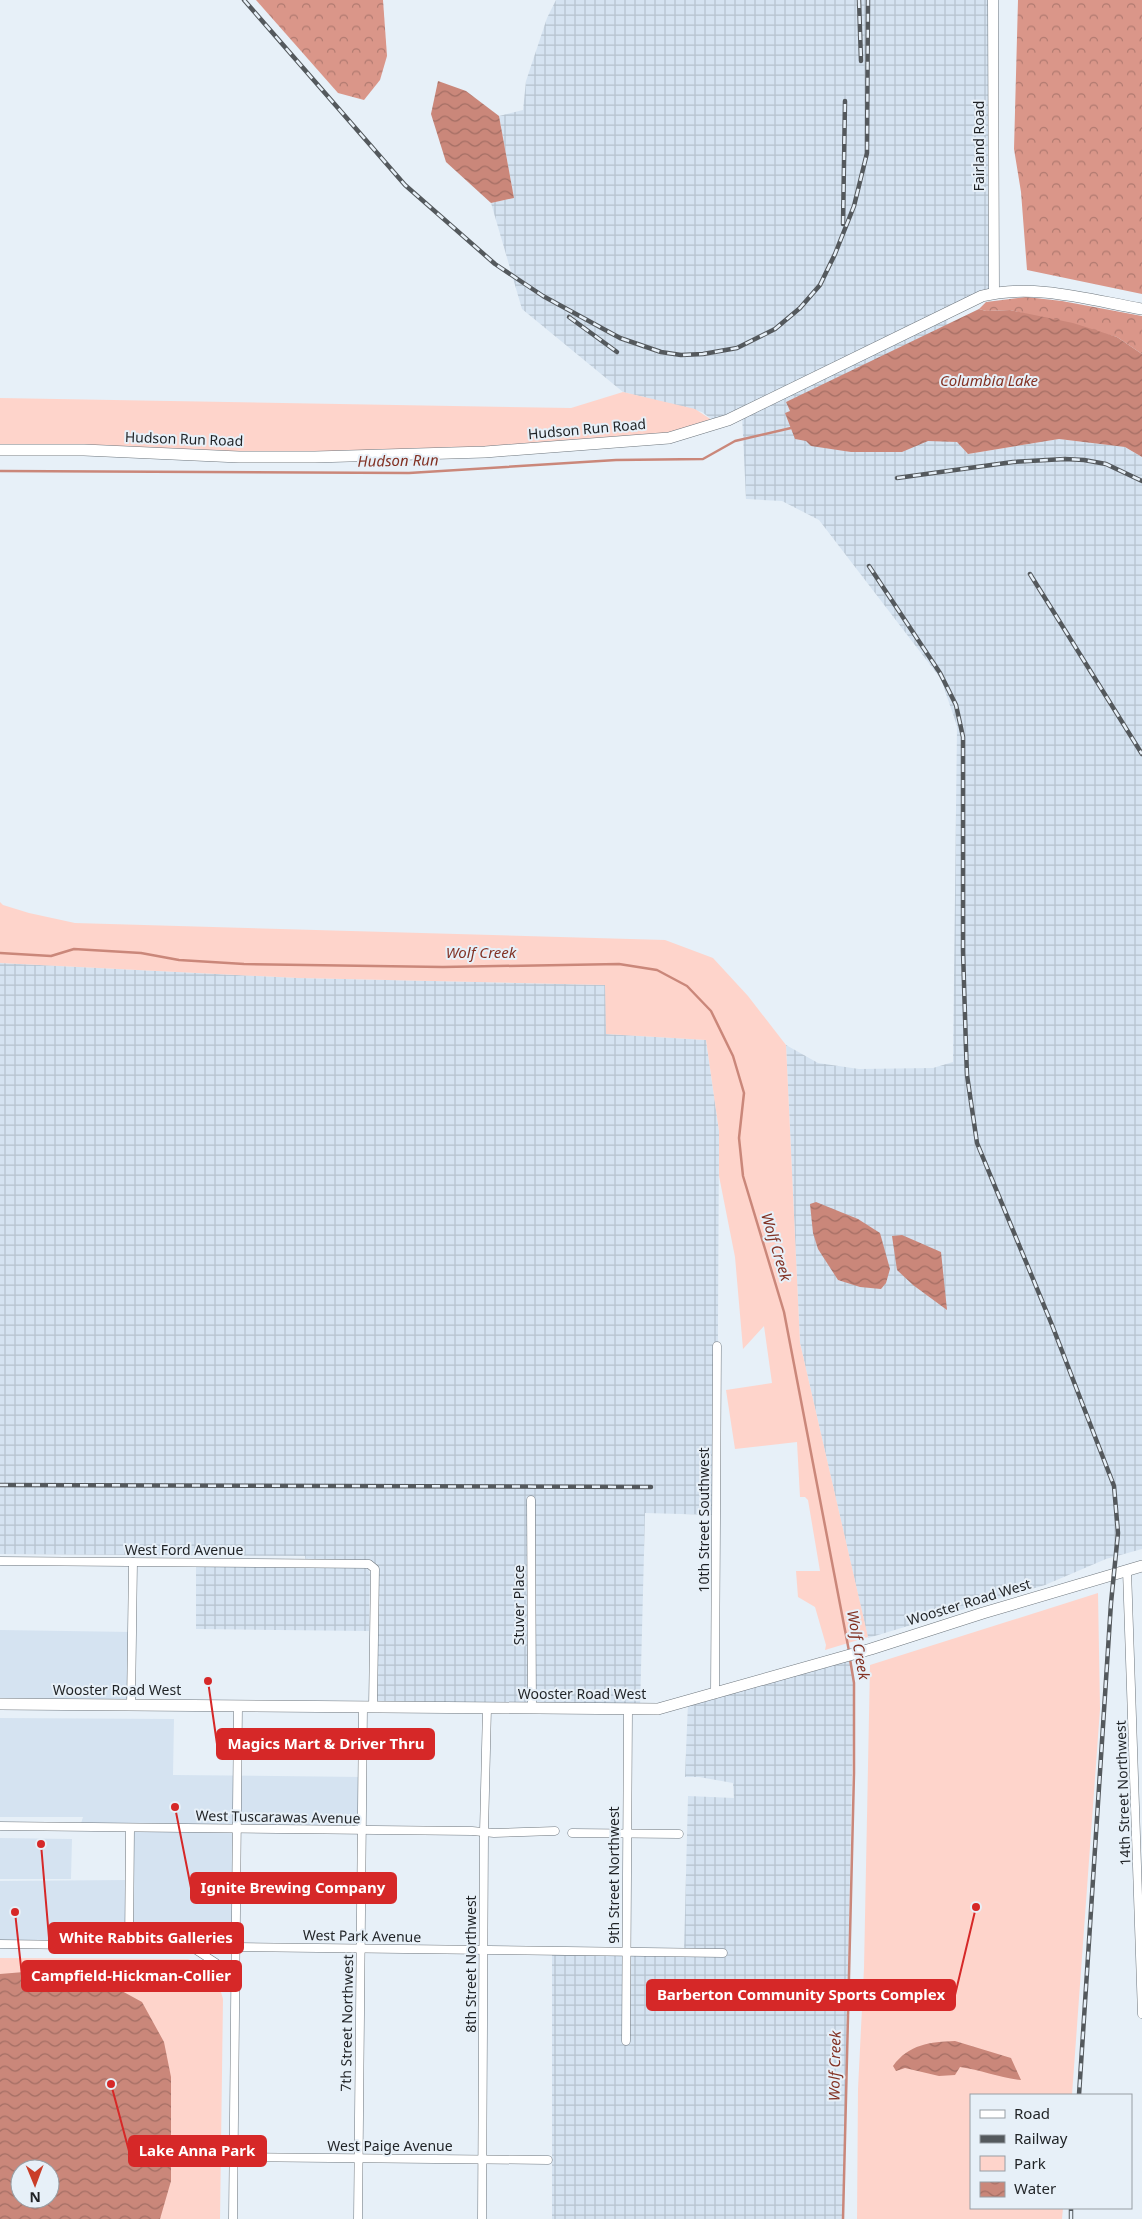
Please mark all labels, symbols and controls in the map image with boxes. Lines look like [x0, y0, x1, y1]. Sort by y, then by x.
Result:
street label: Fairland Road [969, 101, 988, 191]
water label: Columbia Lake [940, 370, 1039, 390]
street label: Hudson Run Road [527, 414, 647, 443]
street label: Hudson Run Road [125, 427, 244, 450]
water label: Hudson Run [357, 449, 439, 471]
water label: Wolf Creek [446, 942, 517, 962]
water label: Wolf Creek [757, 1210, 797, 1284]
street label: 10th Street Southwest [694, 1447, 713, 1593]
street label: West Ford Avenue [125, 1540, 243, 1559]
street label: Stuver Place [509, 1565, 528, 1645]
street label: Wooster Road West [905, 1574, 1033, 1629]
water label: Wolf Creek [843, 1608, 875, 1682]
street label: Wooster Road West [53, 1680, 181, 1699]
street label: Wooster Road West [518, 1684, 646, 1703]
street label: 14th Street Northwest [1110, 1720, 1135, 1866]
callout: Magics Mart & Driver Thru [217, 1729, 434, 1759]
text: Magics Mart & Driver Thru [228, 1733, 424, 1753]
street label: West Tuscarawas Avenue [195, 1806, 361, 1827]
street label: 9th Street Northwest [604, 1806, 623, 1944]
callout: Ignite Brewing Company [191, 1873, 396, 1903]
text: Ignite Brewing Company [201, 1877, 386, 1897]
street label: 8th Street Northwest [461, 1895, 480, 2033]
callout: White Rabbits Galleries [49, 1923, 243, 1953]
street label: West Park Avenue [303, 1925, 421, 1946]
text: White Rabbits Galleries [59, 1927, 233, 1947]
street label: 7th Street Northwest [336, 1954, 357, 2092]
callout: Campfield-Hickman-Collier [22, 1961, 241, 1991]
text: Campfield-Hickman-Collier [31, 1965, 231, 1985]
callout: Barberton Community Sports Complex [647, 1980, 955, 2010]
text: Barberton Community Sports Complex [657, 1984, 945, 2004]
water label: Wolf Creek [823, 2030, 845, 2101]
legend [970, 2094, 1132, 2209]
text: Road [1014, 2103, 1050, 2123]
text: Railway [1014, 2128, 1068, 2148]
callout: Lake Anna Park [129, 2136, 266, 2166]
street label: West Paige Avenue [327, 2136, 453, 2155]
text: Lake Anna Park [139, 2140, 256, 2160]
text: Park [1014, 2153, 1046, 2173]
north arrow [10, 2159, 60, 2209]
text: Water [1014, 2178, 1056, 2198]
text: N [29, 2188, 41, 2207]

